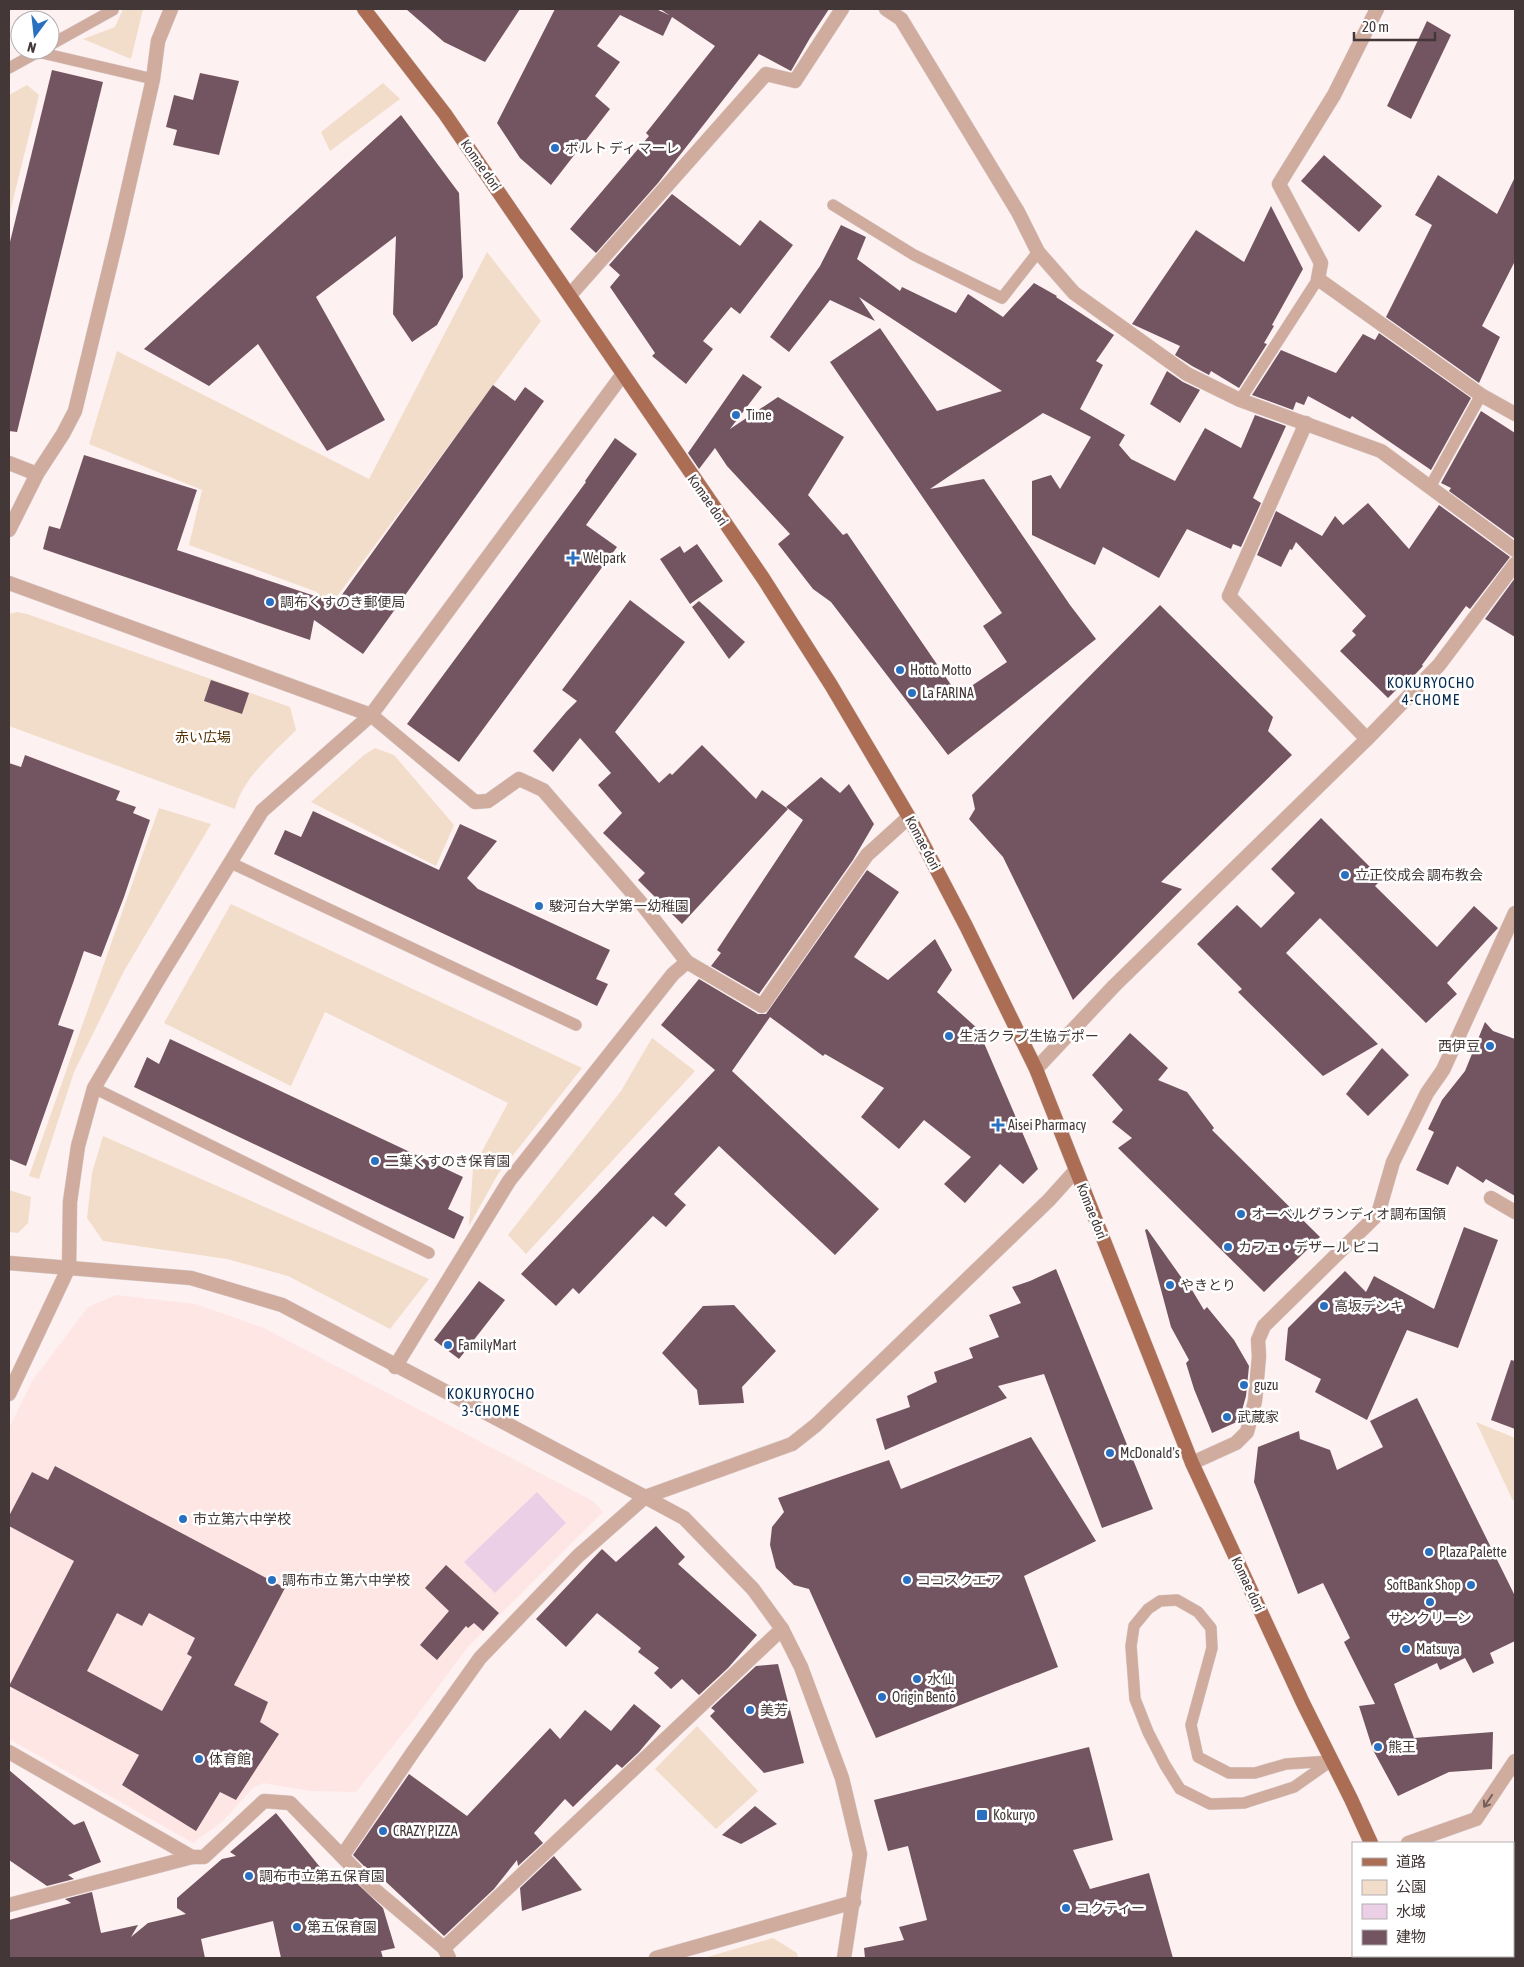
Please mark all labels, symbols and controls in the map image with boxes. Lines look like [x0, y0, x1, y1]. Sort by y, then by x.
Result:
north arrow [10, 10, 60, 60]
scale bar [1354, 10, 1435, 42]
text: 20 m [1362, 18, 1389, 35]
text: N [26, 39, 38, 56]
street label: Komae dori [458, 136, 504, 194]
place label: ボルト ディ マーレ [565, 140, 680, 156]
marker: ボルト ディ マーレ [549, 142, 561, 154]
place label: Time [746, 407, 772, 423]
marker: Time [730, 409, 742, 421]
street label: Komae dori [685, 471, 731, 529]
place label: Welpark [583, 550, 626, 566]
marker: Welpark [567, 552, 579, 564]
place label: 調布くすのき郵便局 [280, 594, 406, 610]
marker: 調布くすのき郵便局 [264, 596, 276, 608]
place label: Hotto Motto [910, 662, 972, 678]
marker: Hotto Motto [894, 664, 906, 676]
district label: KOKURYOCHO 4-CHOME [1387, 674, 1475, 708]
place label: La FARINA [922, 685, 974, 701]
marker: La FARINA [906, 687, 918, 699]
park label: 赤い広場 [175, 729, 231, 745]
street label: Komae dori [902, 813, 944, 873]
place label: 立正佼成会 調布教会 [1355, 867, 1483, 883]
marker: 立正佼成会 調布教会 [1339, 869, 1351, 881]
place label: 駿河台大学第一幼稚園 [549, 898, 689, 914]
marker: 駿河台大学第一幼稚園 [533, 900, 545, 912]
place label: 生活クラブ生協デポー [959, 1028, 1099, 1044]
marker: 生活クラブ生協デポー [943, 1030, 955, 1042]
place label: 西伊豆 [1438, 1038, 1480, 1054]
marker: 西伊豆 [1484, 1040, 1496, 1052]
place label: Aisei Pharmacy [1008, 1117, 1087, 1133]
marker: Aisei Pharmacy [992, 1119, 1004, 1131]
place label: 二葉くすのき保育園 [385, 1153, 511, 1169]
marker: 二葉くすのき保育園 [369, 1155, 381, 1167]
street label: Komae dori [1074, 1181, 1110, 1241]
place label: オーベルグランディオ調布国領 [1251, 1206, 1446, 1222]
marker: オーベルグランディオ調布国領 [1235, 1208, 1247, 1220]
place label: カフェ・デザール ピコ [1238, 1239, 1380, 1255]
marker: カフェ・デザール ピコ [1222, 1241, 1234, 1253]
place label: やきとり [1180, 1277, 1236, 1293]
marker: やきとり [1164, 1279, 1176, 1291]
place label: 高坂デンキ [1334, 1298, 1404, 1314]
marker: 高坂デンキ [1318, 1300, 1330, 1312]
place label: FamilyMart [458, 1337, 516, 1353]
marker: FamilyMart [442, 1339, 454, 1351]
place label: guzu [1254, 1377, 1279, 1393]
marker: guzu [1238, 1379, 1250, 1391]
district label: KOKURYOCHO 3-CHOME [447, 1385, 535, 1419]
place label: 武蔵家 [1237, 1409, 1279, 1425]
marker: 武蔵家 [1221, 1411, 1233, 1423]
place label: McDonald's [1120, 1445, 1180, 1461]
marker: McDonald's [1104, 1447, 1116, 1459]
place label: 市立第六中学校 [193, 1511, 291, 1527]
marker: 市立第六中学校 [177, 1513, 189, 1525]
place label: Plaza Palette [1439, 1544, 1507, 1560]
marker: Plaza Palette [1423, 1546, 1435, 1558]
street label: Komae dori [1228, 1554, 1268, 1614]
place label: 調布市立 第六中学校 [282, 1572, 410, 1588]
place label: ココスクエア [917, 1572, 1001, 1588]
marker: 調布市立 第六中学校 [266, 1574, 278, 1586]
marker: ココスクエア [901, 1574, 913, 1586]
place label: SoftBank Shop [1387, 1577, 1461, 1593]
marker: SoftBank Shop [1465, 1579, 1477, 1591]
marker: サンクリーン [1424, 1596, 1436, 1608]
place label: サンクリーン [1388, 1610, 1472, 1626]
place label: Matsuya [1416, 1641, 1460, 1657]
marker: Matsuya [1400, 1643, 1412, 1655]
place label: 水仙 [927, 1671, 955, 1687]
marker: 水仙 [911, 1673, 923, 1685]
place label: Origin Bentō [892, 1689, 956, 1705]
marker: Origin Bentō [876, 1691, 888, 1703]
place label: 美芳 [760, 1702, 788, 1718]
marker: 美芳 [744, 1704, 756, 1716]
place label: 熊王 [1388, 1739, 1416, 1755]
marker: 熊王 [1372, 1741, 1384, 1753]
place label: 体育館 [209, 1751, 251, 1767]
marker: 体育館 [193, 1753, 205, 1765]
one-way arrow [1483, 1794, 1493, 1808]
place label: Kokuryo [993, 1807, 1035, 1823]
marker: Kokuryo [975, 1808, 989, 1822]
place label: CRAZY PIZZA [393, 1823, 458, 1839]
marker: CRAZY PIZZA [377, 1825, 389, 1837]
legend [1352, 1842, 1514, 1957]
text: 道路 [1396, 1853, 1426, 1870]
place label: 調布市立第五保育園 [259, 1868, 385, 1884]
marker: 調布市立第五保育園 [243, 1870, 255, 1882]
text: 公園 [1396, 1878, 1426, 1895]
place label: コクティー [1076, 1900, 1145, 1916]
marker: コクティー [1060, 1902, 1072, 1914]
text: 水域 [1396, 1903, 1426, 1920]
place label: 第五保育園 [307, 1919, 377, 1935]
marker: 第五保育園 [291, 1921, 303, 1933]
text: 建物 [1396, 1928, 1426, 1945]

